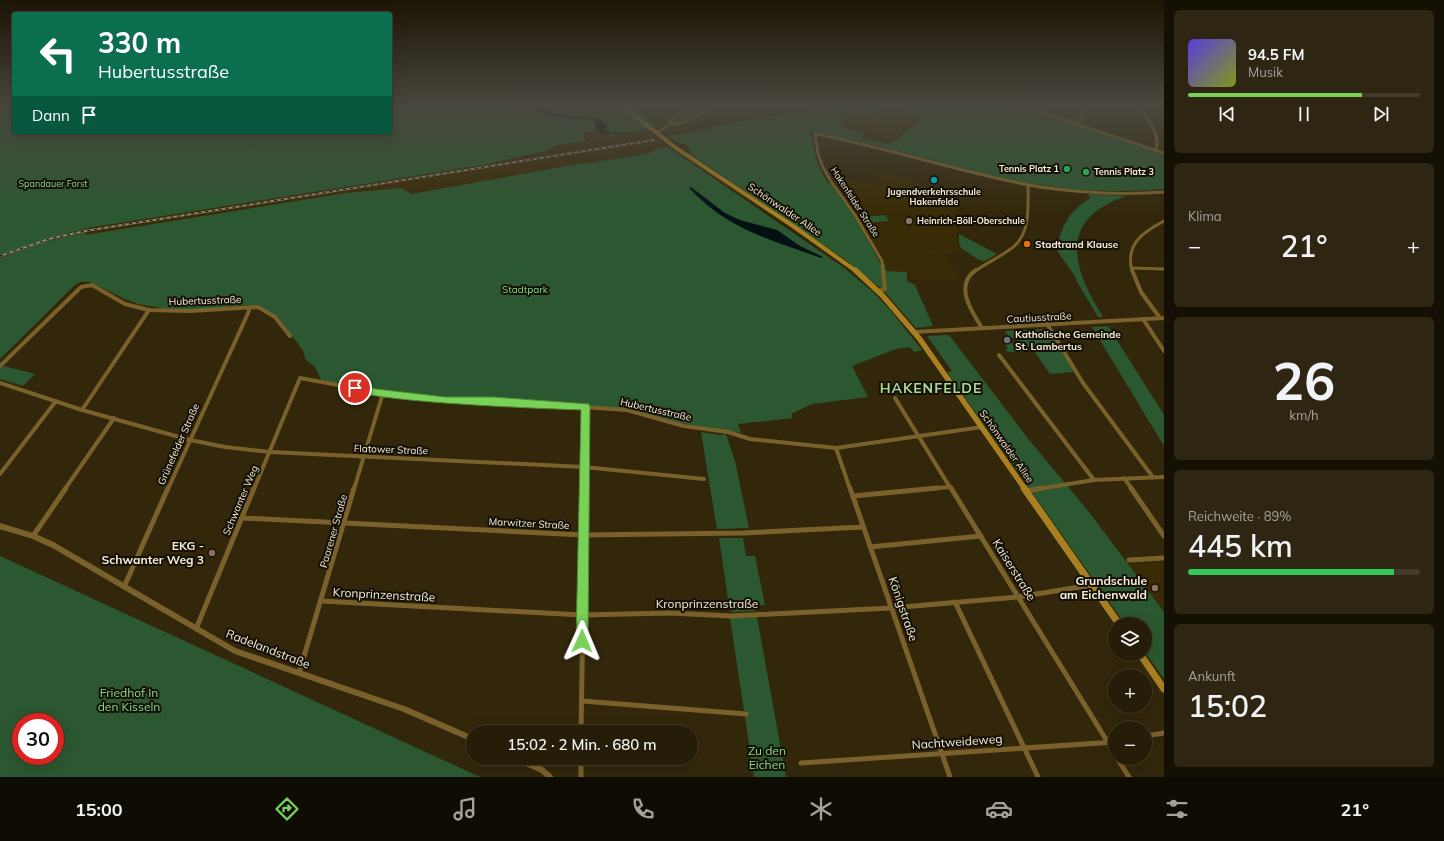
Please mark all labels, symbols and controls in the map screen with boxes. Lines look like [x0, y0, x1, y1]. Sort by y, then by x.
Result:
text: 330 m [98, 25, 181, 60]
icon: left [32, 28, 84, 80]
text: 94.5 FM [1248, 45, 1304, 64]
text: Hubertusstraße [98, 60, 229, 83]
text: Musik [1248, 64, 1283, 80]
icon: previous [1216, 103, 1238, 125]
icon: pause [1293, 103, 1315, 125]
icon: next [1370, 103, 1392, 125]
icon: arrive [78, 104, 100, 126]
text: Dann [32, 106, 70, 125]
place label: Tennis Platz 1 [999, 163, 1059, 174]
marker: Tennis Platz 1 [1062, 164, 1072, 174]
street label: Hakenfelder Straße [829, 165, 882, 239]
place label: Tennis Platz 3 [1094, 166, 1154, 177]
marker: Tennis Platz 3 [1081, 167, 1091, 177]
marker: Jugendverkehrsschule Hakenfelde [929, 175, 939, 185]
park label: Spandauer Forst [18, 178, 88, 189]
street label: Schönwalder Allee [745, 180, 824, 239]
place label: Jugendverkehrsschule Hakenfelde [887, 186, 981, 207]
text: Klima [1188, 208, 1222, 224]
place label: Heinrich-Böll-Oberschule [917, 215, 1025, 226]
marker: Heinrich-Böll-Oberschule [904, 216, 914, 226]
text: 21° [1280, 227, 1328, 265]
text: − [1188, 232, 1201, 260]
text: + [1407, 232, 1420, 260]
place label: Stadtrand Klause [1035, 238, 1119, 251]
marker: Stadtrand Klause [1022, 239, 1032, 249]
park label: Stadtpark [502, 283, 549, 296]
street label: Hubertusstraße [168, 293, 242, 308]
street label: Cautiusstraße [1006, 309, 1072, 326]
place label: Katholische Gemeinde St. Lambertus [1015, 328, 1121, 353]
marker: Katholische Gemeinde St. Lambertus [1002, 335, 1012, 345]
text: 26 [1273, 348, 1335, 413]
pin [338, 371, 372, 405]
icon: arrive [344, 377, 366, 399]
district label: HAKENFELDE [880, 379, 982, 397]
street label: Hubertusstraße [619, 395, 693, 424]
street label: Grünefelder Straße [155, 401, 202, 487]
street label: Schönwalder Allee [977, 407, 1037, 485]
text: km/h [1289, 407, 1319, 423]
street label: Flatower Straße [354, 442, 428, 457]
street label: Schwanter Weg [220, 463, 261, 537]
street label: Paarener Straße [317, 493, 350, 569]
text: Reichweite · 89% [1188, 508, 1292, 524]
street label: Marwitzer Straße [488, 515, 570, 532]
text: 445 km [1188, 527, 1293, 565]
street label: Kaiserstraße [989, 536, 1039, 603]
place label: EKG - Schwanter Weg 3 [102, 538, 204, 567]
marker: EKG - Schwanter Weg 3 [207, 548, 217, 558]
place label: Grundschule am Eichenwald [1060, 573, 1147, 602]
street label: Königstraße [885, 575, 921, 643]
marker: Grundschule am Eichenwald [1150, 583, 1160, 593]
street label: Kronprinzenstraße [332, 584, 436, 605]
street label: Kronprinzenstraße [656, 596, 758, 611]
map controls [1108, 617, 1152, 765]
button: layers [1108, 617, 1152, 661]
position arrow [561, 620, 603, 662]
street label: Radelandstraße [224, 626, 313, 672]
text: Ankunft [1188, 668, 1236, 684]
button: + [1108, 669, 1152, 713]
park label: Friedhof In den Kisseln [98, 685, 160, 714]
text: 15:02 [1188, 687, 1267, 725]
speed limit sign: 30 [12, 713, 64, 765]
button: − [1108, 721, 1152, 765]
street label: Nachtweideweg [911, 731, 1003, 752]
text: 15:02 · 2 Min. · 680 m [507, 735, 657, 754]
park label: Zu den Eichen [748, 743, 786, 772]
icon: directions [273, 795, 301, 823]
icon: music [451, 795, 479, 823]
icon: phone [629, 795, 657, 823]
icon: climate [807, 795, 835, 823]
icon: car [985, 795, 1013, 823]
icon: filters [1163, 795, 1191, 823]
text: 15:00 [75, 798, 123, 821]
text: 21° [1341, 798, 1369, 821]

